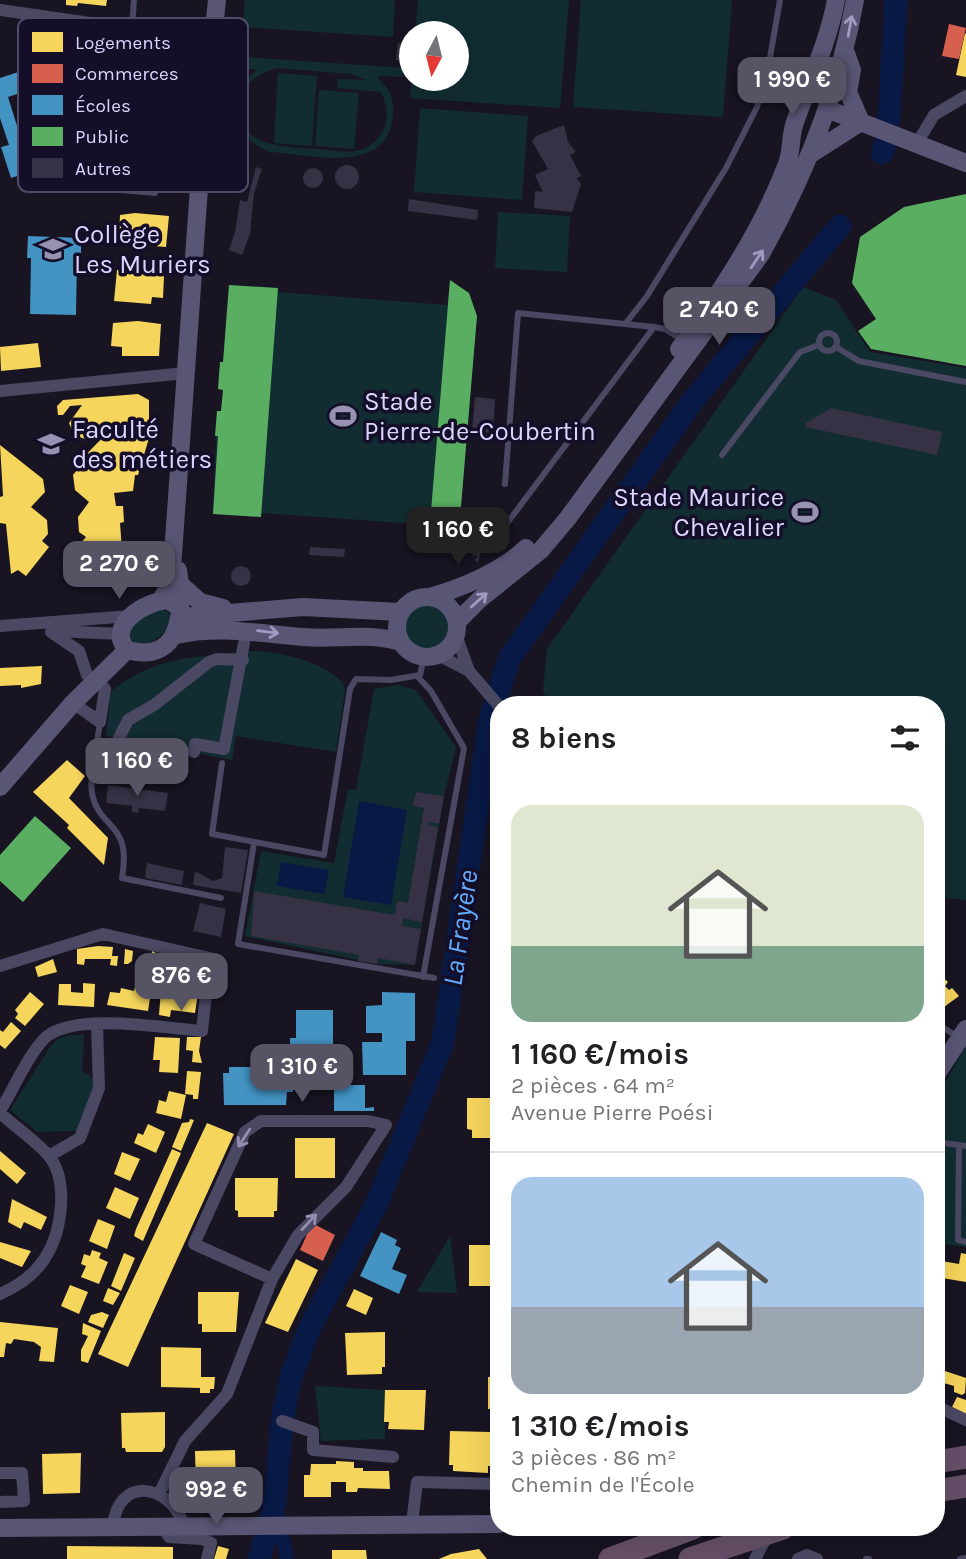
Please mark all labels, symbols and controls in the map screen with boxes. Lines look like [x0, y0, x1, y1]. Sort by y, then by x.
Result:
one-way arrow [844, 15, 857, 38]
legend [18, 18, 248, 192]
north arrow [399, 21, 469, 91]
map controls [399, 21, 469, 91]
text: Logements [75, 32, 171, 54]
pin: 1 990 € [727, 58, 857, 117]
text: Commerces [75, 63, 179, 85]
text: 1 990 € [753, 66, 831, 93]
text: Écoles [75, 94, 131, 117]
text: Public [75, 126, 129, 148]
text: Autres [75, 158, 131, 180]
place label: Collège Les Muriers [74, 219, 211, 280]
school or university icon: Collège Les Muriers [38, 234, 68, 264]
one-way arrow [750, 250, 764, 270]
pin: 2 740 € [654, 288, 784, 347]
text: 2 740 € [679, 296, 759, 323]
place label: Stade Pierre-de-Coubertin [364, 386, 596, 447]
sports icon: Stade Pierre-de-Coubertin [328, 401, 358, 431]
place label: Faculté des métiers [72, 414, 212, 475]
school or university icon: Faculté des métiers [36, 429, 66, 459]
place label: Stade Maurice Chevalier [613, 482, 785, 543]
sports icon: Stade Maurice Chevalier [790, 497, 820, 527]
pin: 1 160 € [393, 508, 523, 567]
text: 1 160 € [422, 516, 494, 543]
pin: 2 270 € [54, 542, 184, 601]
text: 2 270 € [79, 550, 159, 577]
one-way arrow [470, 592, 487, 609]
one-way arrow [256, 626, 279, 639]
icon: filters [886, 719, 924, 757]
text: 8 biens [511, 720, 617, 756]
pin: 1 160 € [72, 738, 202, 798]
text: 1 160 € [101, 747, 173, 774]
icon: home [655, 851, 781, 977]
water label: La Frayère [436, 868, 484, 988]
pin: 876 € [132, 954, 230, 1013]
text: 876 € [151, 962, 211, 989]
text: 1 160 €/mois [511, 1036, 689, 1072]
pin: 1 310 € [237, 1044, 367, 1104]
text: 1 310 € [266, 1053, 338, 1080]
text: 2 pièces · 64 m² [511, 1072, 675, 1099]
text: Avenue Pierre Poési [511, 1099, 714, 1126]
one-way arrow [236, 1128, 251, 1147]
one-way arrow [301, 1214, 318, 1231]
icon: home [655, 1223, 781, 1349]
text: 1 310 €/mois [511, 1408, 689, 1444]
text: 3 pièces · 86 m² [511, 1444, 676, 1471]
pin: 992 € [167, 1468, 265, 1527]
text: Chemin de l'École [511, 1471, 695, 1498]
text: 992 € [185, 1476, 247, 1503]

